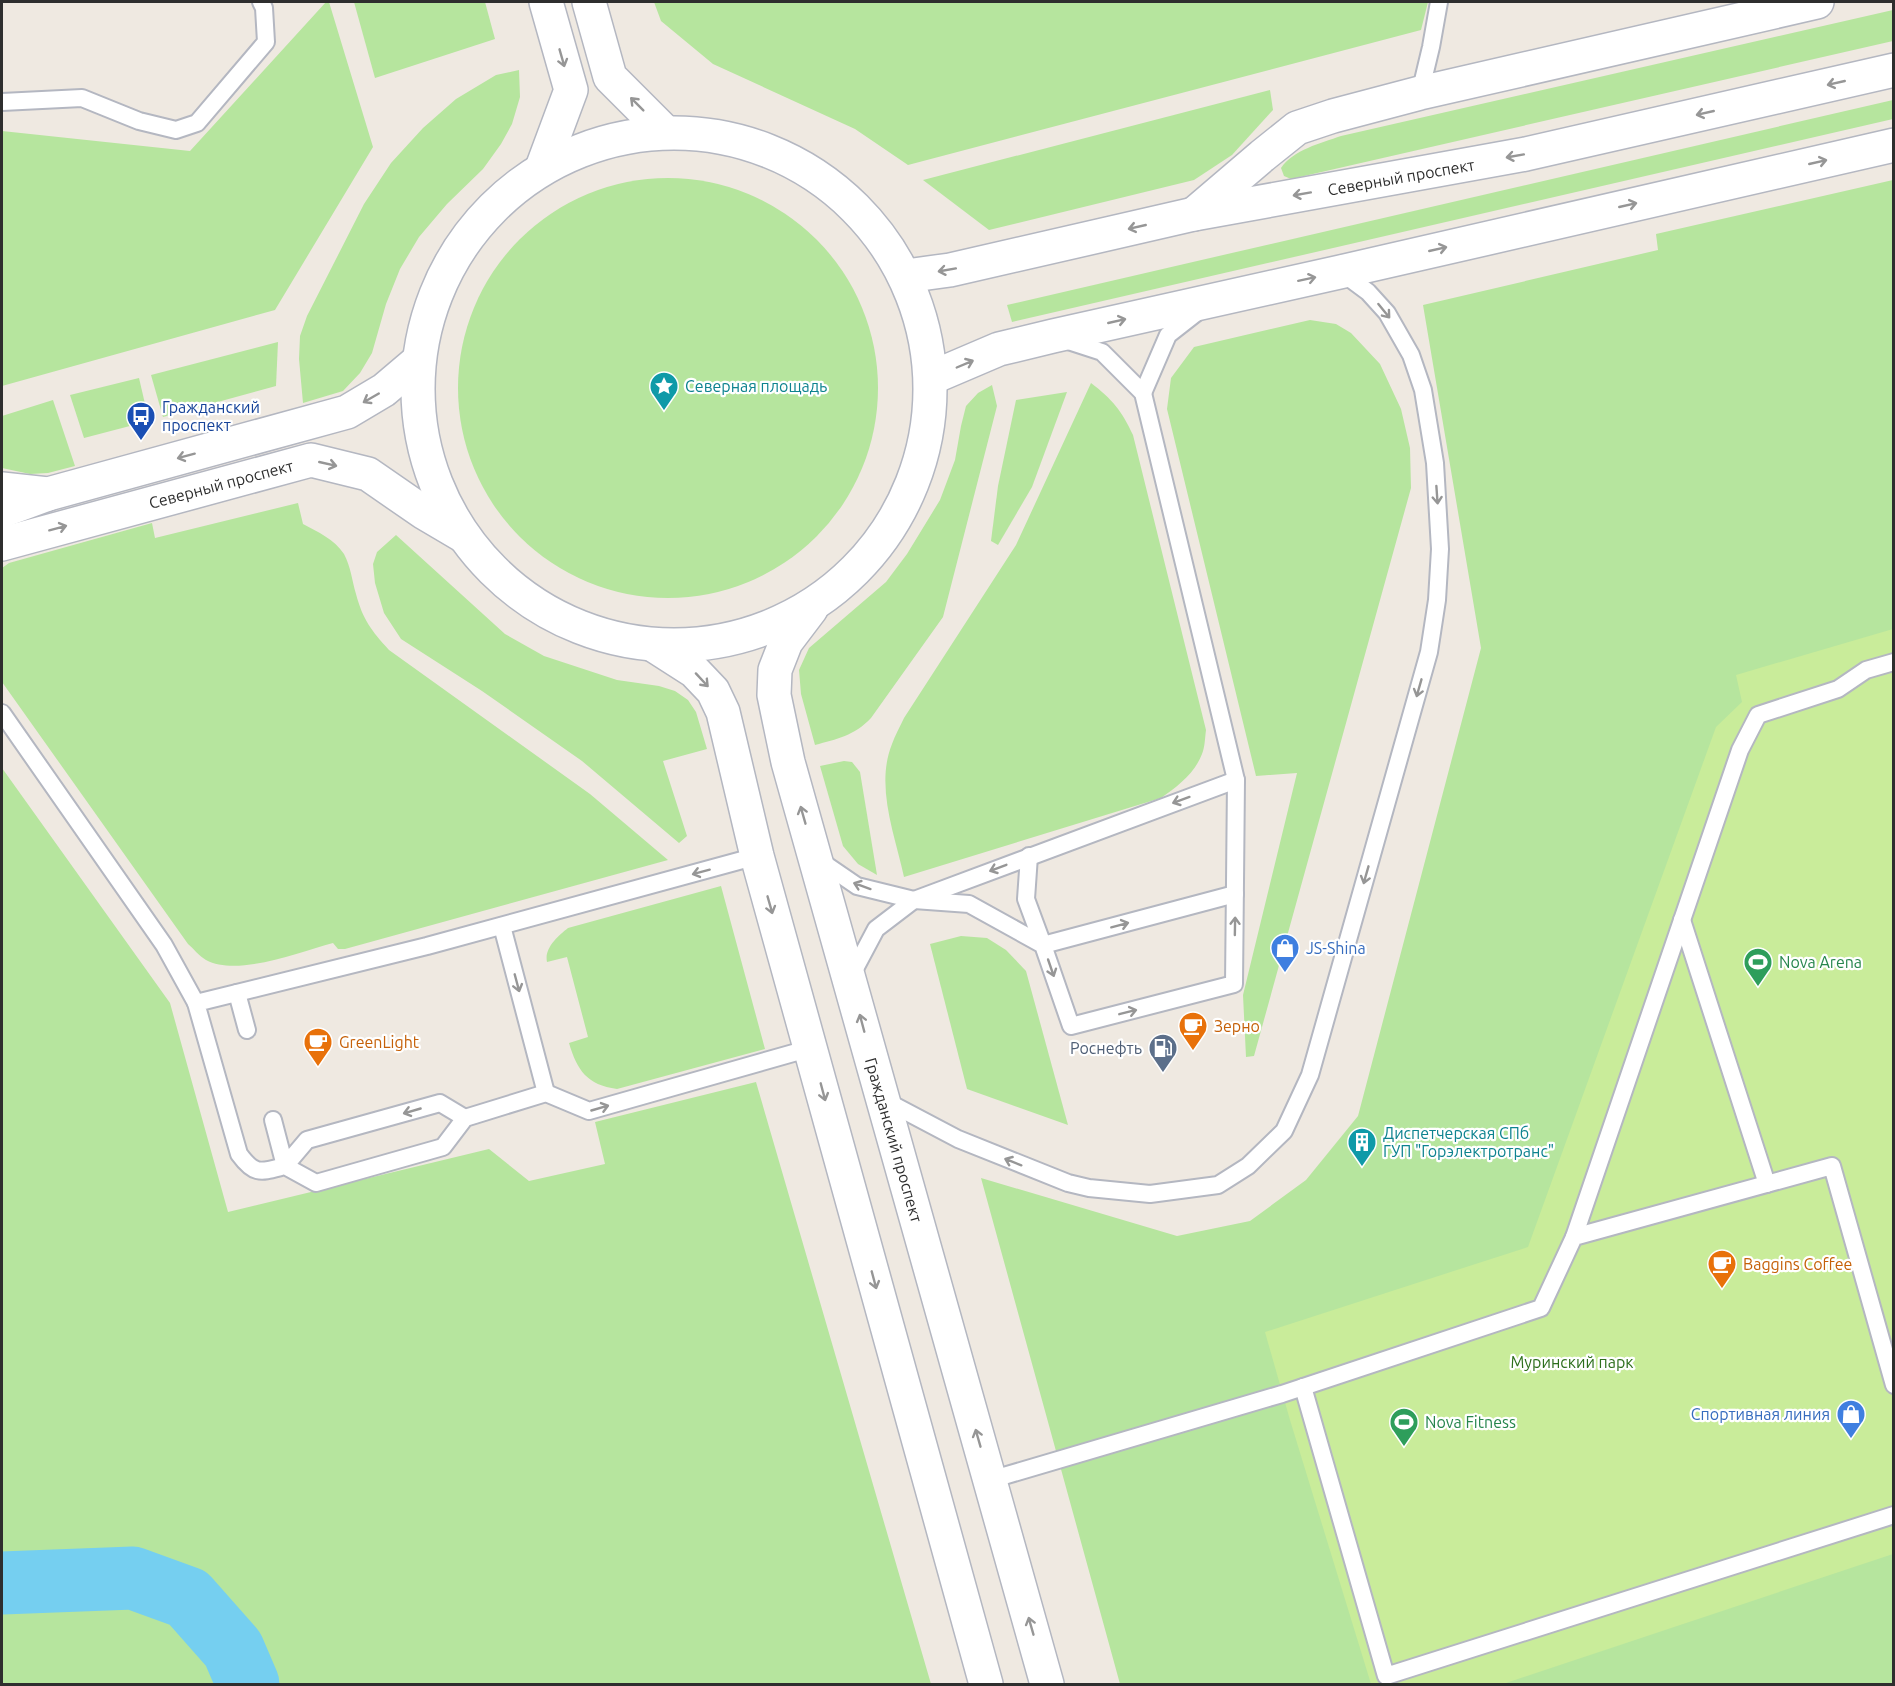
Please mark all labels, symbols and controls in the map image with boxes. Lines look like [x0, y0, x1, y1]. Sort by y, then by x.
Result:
one-way arrow [557, 48, 568, 67]
one-way arrow [1827, 78, 1847, 89]
one-way arrow [630, 97, 644, 112]
one-way arrow [1696, 108, 1715, 119]
one-way arrow [1505, 151, 1525, 162]
street label: Северный проспект [1326, 155, 1476, 199]
one-way arrow [1809, 155, 1828, 167]
one-way arrow [1293, 189, 1313, 200]
one-way arrow [1619, 199, 1638, 211]
one-way arrow [1128, 222, 1147, 233]
one-way arrow [1429, 243, 1448, 255]
one-way arrow [938, 265, 957, 276]
one-way arrow [1297, 273, 1317, 284]
one-way arrow [1377, 303, 1390, 319]
one-way arrow [1107, 315, 1126, 327]
one-way arrow [955, 358, 974, 369]
place icon: Северная площадь [648, 370, 680, 412]
place label: Северная площадь [685, 377, 827, 395]
one-way arrow [363, 392, 380, 404]
place label: Гражданский проспект [162, 398, 260, 434]
bus stop icon: Гражданский проспект [125, 400, 157, 442]
one-way arrow [177, 451, 196, 462]
street label: Северный проспект [147, 456, 295, 512]
one-way arrow [318, 459, 337, 471]
one-way arrow [1431, 484, 1442, 504]
one-way arrow [48, 522, 67, 533]
one-way arrow [695, 672, 709, 687]
one-way arrow [1413, 678, 1424, 697]
one-way arrow [1172, 796, 1191, 807]
one-way arrow [797, 806, 808, 825]
one-way arrow [989, 863, 1008, 874]
one-way arrow [1360, 866, 1372, 885]
one-way arrow [692, 867, 711, 879]
one-way arrow [853, 880, 871, 891]
one-way arrow [765, 895, 777, 914]
one-way arrow [1229, 916, 1241, 936]
one-way arrow [1110, 918, 1129, 930]
shop icon: JS-Shina [1269, 932, 1301, 974]
place label: JS-Shina [1306, 939, 1366, 957]
sports icon: Nova Arena [1742, 946, 1774, 988]
place label: Nova Arena [1779, 953, 1862, 971]
one-way arrow [1046, 958, 1057, 977]
one-way arrow [512, 973, 523, 992]
one-way arrow [1118, 1005, 1137, 1017]
cafe icon: Зерно [1177, 1010, 1209, 1052]
one-way arrow [856, 1014, 867, 1033]
place label: Зерно [1214, 1017, 1260, 1035]
cafe icon: GreenLight [302, 1026, 334, 1068]
fuel station icon: Роснефть [1147, 1032, 1179, 1074]
place label: GreenLight [339, 1033, 420, 1051]
place label: Роснефть [1070, 1039, 1142, 1057]
street label: Гражданский проспект [862, 1056, 926, 1224]
one-way arrow [818, 1083, 829, 1102]
one-way arrow [591, 1102, 610, 1113]
one-way arrow [403, 1105, 422, 1117]
place label: Диспетчерская СПб ГУП "Горэлектротранс" [1383, 1124, 1554, 1160]
building icon: Диспетчерская СПб ГУП "Горэлектротранс" [1346, 1126, 1378, 1168]
one-way arrow [1004, 1156, 1023, 1167]
cafe icon: Baggins Coffee [1706, 1248, 1738, 1290]
place label: Baggins Coffee [1743, 1255, 1852, 1273]
one-way arrow [869, 1271, 880, 1290]
park label: Муринский парк [1510, 1353, 1634, 1371]
shop icon: Спортивная линия [1835, 1398, 1867, 1440]
place label: Спортивная линия [1691, 1405, 1830, 1423]
sports icon: Nova Fitness [1388, 1406, 1420, 1448]
place label: Nova Fitness [1425, 1413, 1516, 1431]
one-way arrow [972, 1429, 983, 1448]
one-way arrow [1025, 1617, 1036, 1636]

